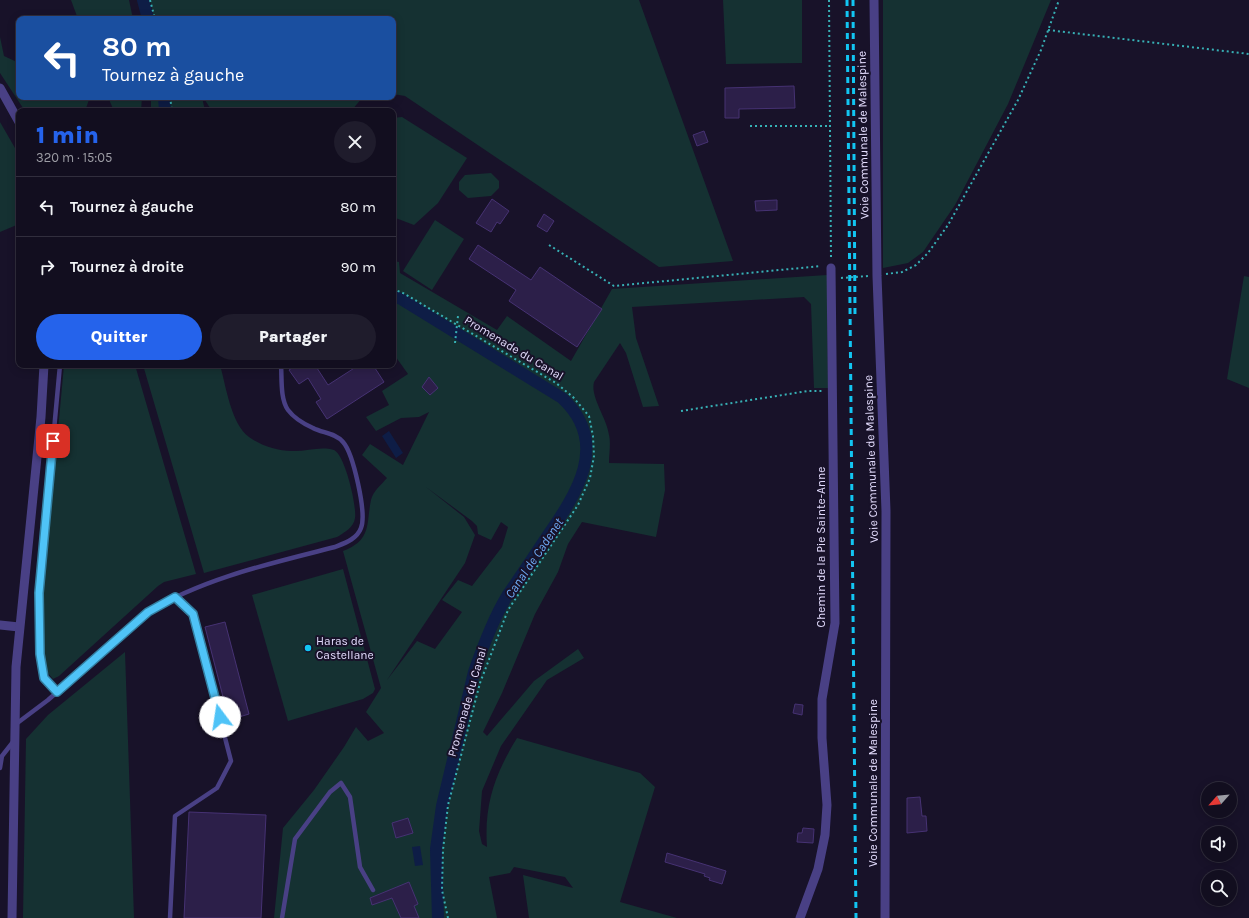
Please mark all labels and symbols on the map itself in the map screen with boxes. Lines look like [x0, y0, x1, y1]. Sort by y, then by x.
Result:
street label: Voie Communale de Malespine [855, 51, 871, 219]
street label: Promenade du Canal [462, 313, 566, 383]
street label: Voie Communale de Malespine [861, 375, 881, 543]
pin [36, 424, 70, 458]
street label: Chemin de la Pie Sainte-Anne [814, 467, 828, 627]
water label: Canal de Cadenet [502, 515, 567, 601]
place label: Haras de Castellane [316, 634, 374, 662]
marker: Haras de Castellane [303, 643, 313, 653]
street label: Promenade du Canal [445, 646, 489, 758]
position arrow [199, 696, 241, 738]
street label: Voie Communale de Malespine [866, 699, 880, 867]
north arrow [1201, 782, 1237, 818]

